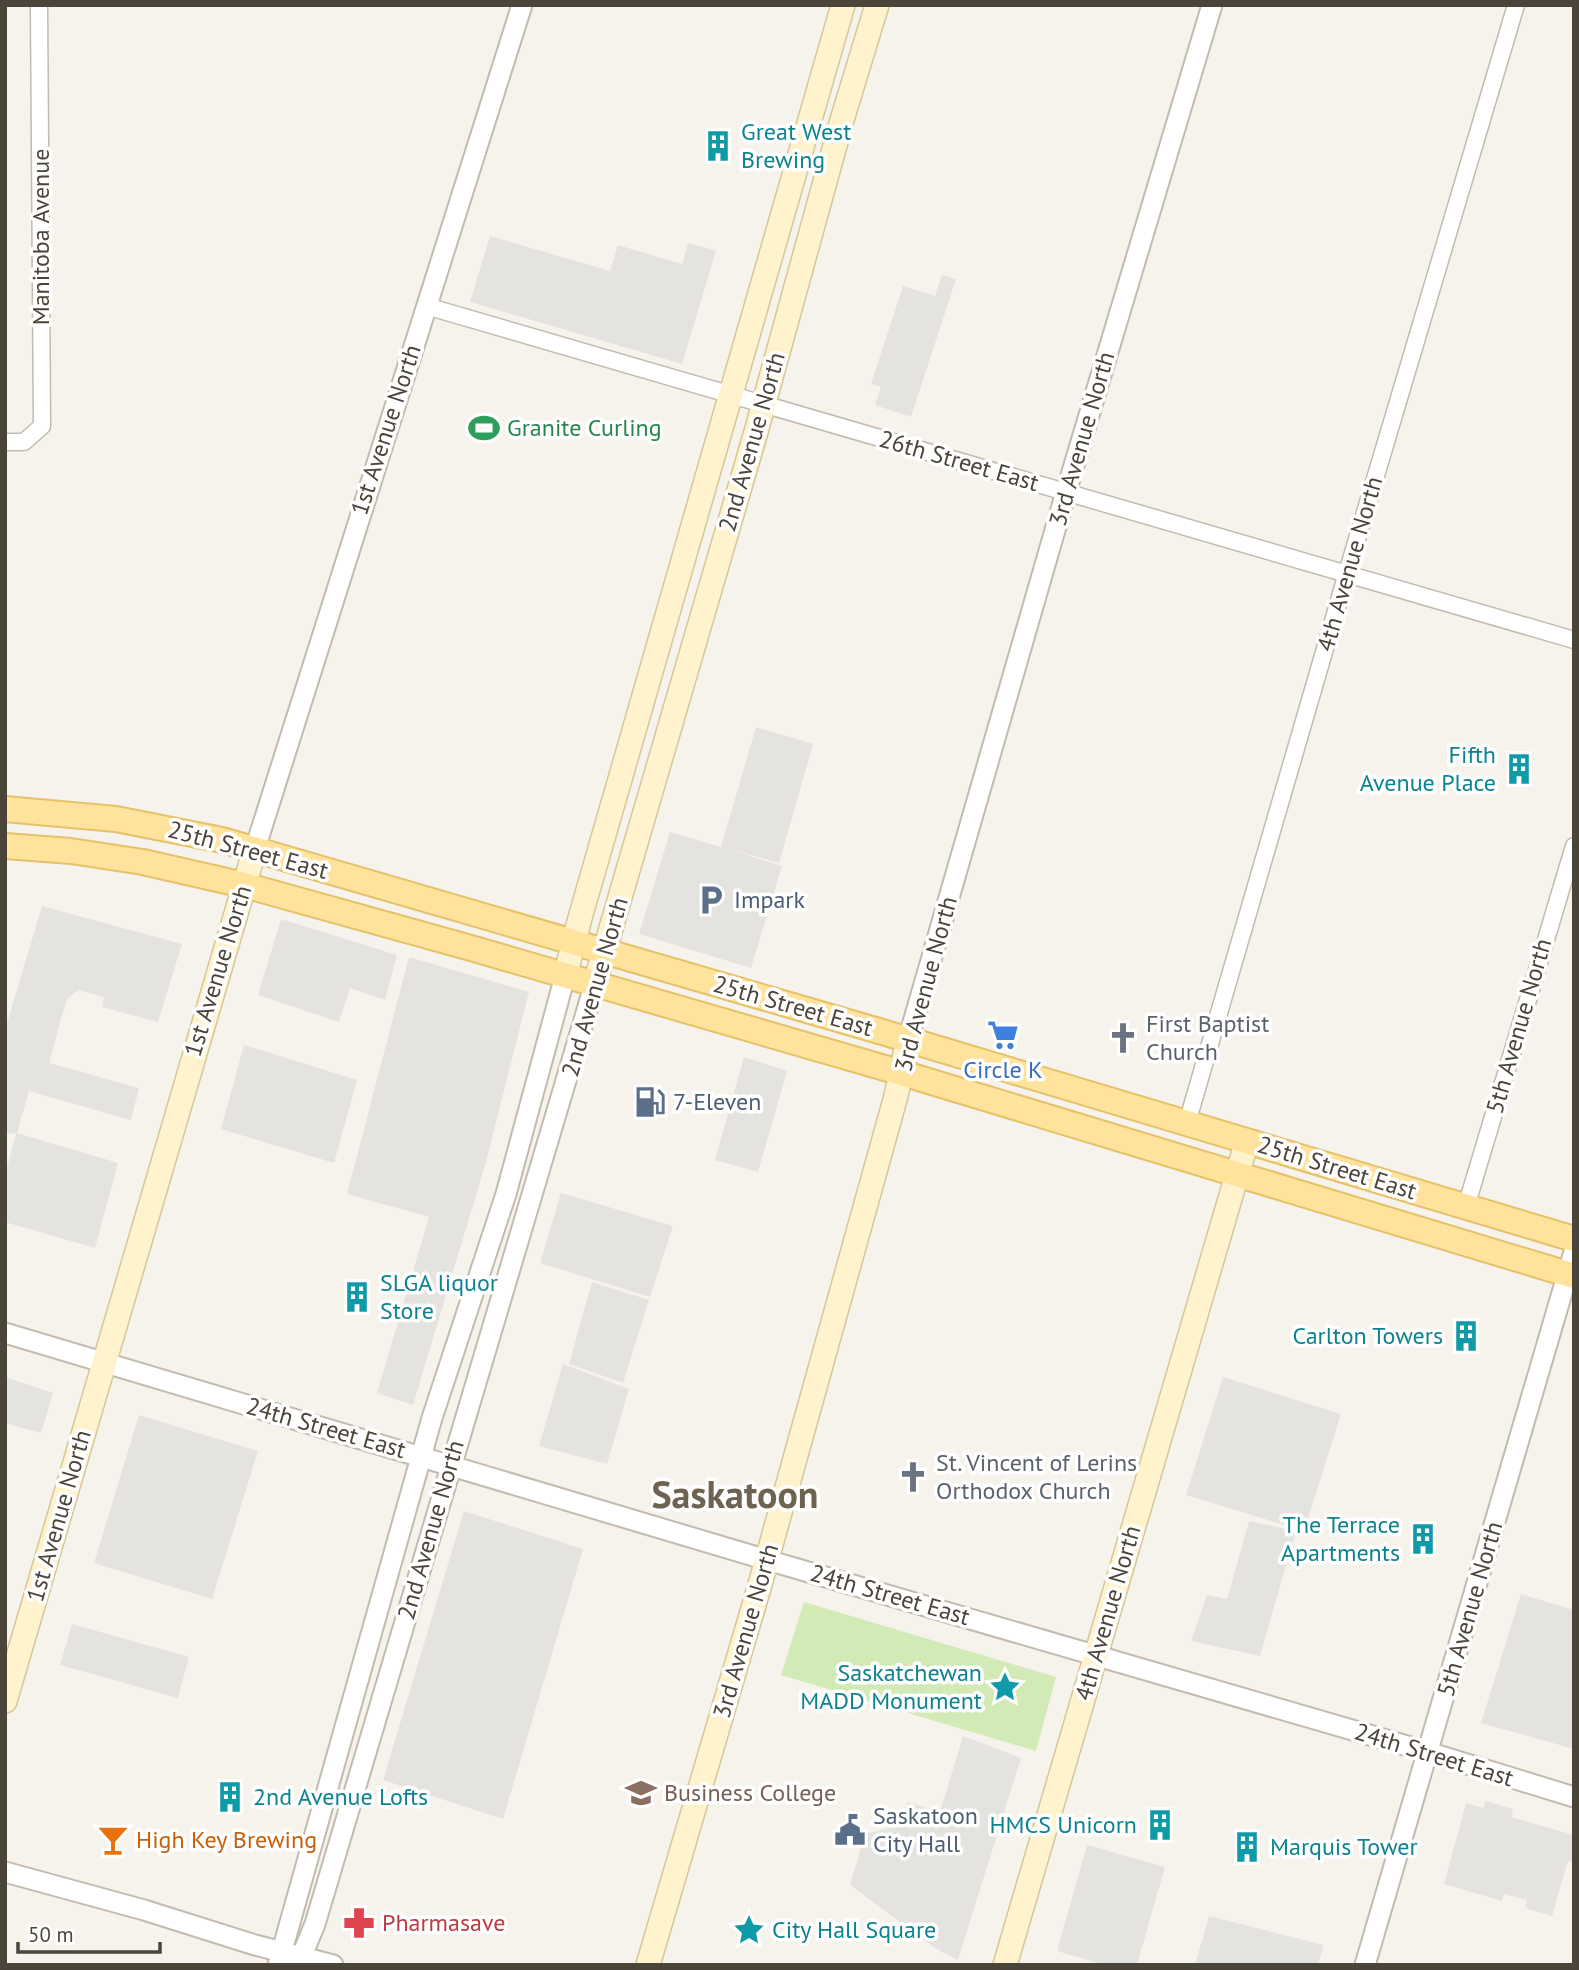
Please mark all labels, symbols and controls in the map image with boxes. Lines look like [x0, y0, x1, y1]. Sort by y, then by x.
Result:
place label: Great West Brewing [741, 116, 851, 175]
building icon: Great West Brewing [701, 129, 735, 163]
street label: Manitoba Avenue [25, 149, 56, 325]
street label: 1st Avenue North [343, 341, 428, 519]
street label: 3rd Avenue North [1042, 348, 1121, 530]
street label: 2nd Avenue North [711, 349, 792, 535]
sports icon: Granite Curling [467, 411, 501, 445]
place label: Granite Curling [507, 412, 662, 443]
street label: 26th Street East [876, 423, 1042, 498]
street label: 4th Avenue North [1310, 473, 1389, 655]
place label: Fifth Avenue Place [1360, 739, 1496, 798]
building icon: Fifth Avenue Place [1502, 752, 1536, 786]
street label: 25th Street East [165, 813, 332, 886]
street label: 1st Avenue North [177, 881, 258, 1060]
parking icon: Impark [694, 883, 728, 917]
place label: Impark [734, 884, 806, 915]
street label: 3rd Avenue North [887, 893, 964, 1075]
street label: 2nd Avenue North [554, 894, 635, 1080]
street label: 5th Avenue North [1479, 935, 1558, 1117]
street label: 25th Street East [710, 968, 876, 1043]
place label: First Baptist Church [1146, 1008, 1269, 1067]
supermarket icon: Circle K [986, 1018, 1020, 1052]
church icon: First Baptist Church [1106, 1021, 1140, 1055]
place label: Circle K [963, 1054, 1043, 1085]
fuel station icon: 7-Eleven [633, 1085, 667, 1119]
place label: 7-Eleven [673, 1086, 761, 1117]
street label: 25th Street East [1254, 1129, 1420, 1206]
place label: SLGA liquor Store [380, 1267, 498, 1326]
building icon: SLGA liquor Store [340, 1280, 374, 1314]
building icon: Carlton Towers [1449, 1319, 1483, 1353]
place label: Carlton Towers [1292, 1320, 1443, 1351]
street label: 24th Street East [243, 1390, 409, 1465]
street label: 1st Avenue North [19, 1426, 98, 1605]
street label: 2nd Avenue North [390, 1437, 471, 1623]
place label: St. Vincent of Lerins Orthodox Church [936, 1447, 1137, 1506]
church icon: St. Vincent of Lerins Orthodox Church [896, 1460, 930, 1494]
district label: Saskatoon [651, 1469, 819, 1518]
place label: The Terrace Apartments [1281, 1509, 1400, 1568]
street label: 5th Avenue North [1430, 1518, 1509, 1700]
street label: 4th Avenue North [1068, 1522, 1147, 1704]
building icon: The Terrace Apartments [1406, 1522, 1440, 1556]
street label: 3rd Avenue North [706, 1540, 785, 1722]
street label: 24th Street East [807, 1557, 973, 1632]
place label: Saskatchewan MADD Monument [800, 1657, 982, 1716]
place icon: Saskatchewan MADD Monument [988, 1670, 1022, 1704]
street label: 24th Street East [1351, 1716, 1517, 1793]
school or university icon: Business College [624, 1776, 658, 1810]
place label: Business College [664, 1777, 836, 1808]
building icon: 2nd Avenue Lofts [213, 1780, 247, 1814]
place label: 2nd Avenue Lofts [253, 1781, 428, 1812]
place label: Saskatoon City Hall [873, 1800, 978, 1859]
building icon: HMCS Unicorn [1143, 1808, 1177, 1842]
place label: HMCS Unicorn [989, 1809, 1137, 1840]
public building icon: Saskatoon City Hall [833, 1813, 867, 1847]
bar icon: High Key Brewing [96, 1823, 130, 1857]
place label: High Key Brewing [136, 1824, 317, 1855]
building icon: Marquis Tower [1230, 1830, 1264, 1864]
place label: Marquis Tower [1270, 1831, 1418, 1862]
pharmacy icon: Pharmasave [342, 1906, 376, 1940]
place label: Pharmasave [382, 1907, 506, 1938]
scale bar [18, 1910, 159, 1954]
place icon: City Hall Square [732, 1913, 766, 1947]
place label: City Hall Square [772, 1914, 936, 1945]
text: 50 m [28, 1921, 74, 1948]

